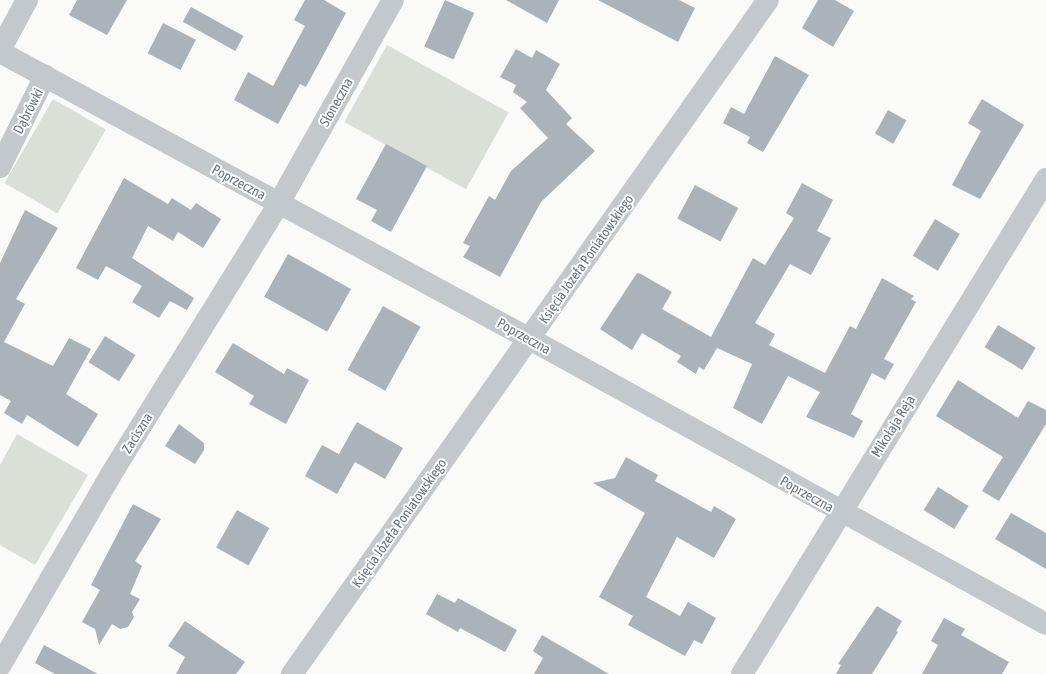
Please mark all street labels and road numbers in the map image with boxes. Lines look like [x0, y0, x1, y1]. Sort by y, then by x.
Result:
street label: Słoneczna [316, 75, 356, 129]
street label: Dąbrówki [9, 85, 47, 137]
street label: Poprzeczna [209, 161, 269, 203]
street label: Księcia Józefa Poniatowskiego [535, 191, 637, 327]
street label: Poprzeczna [494, 314, 554, 358]
street label: Mikołaja Reja [867, 392, 919, 460]
street label: Zaciszna [118, 410, 156, 456]
street label: Księcia Józefa Poniatowskiego [348, 455, 450, 591]
street label: Poprzeczna [777, 472, 837, 516]

